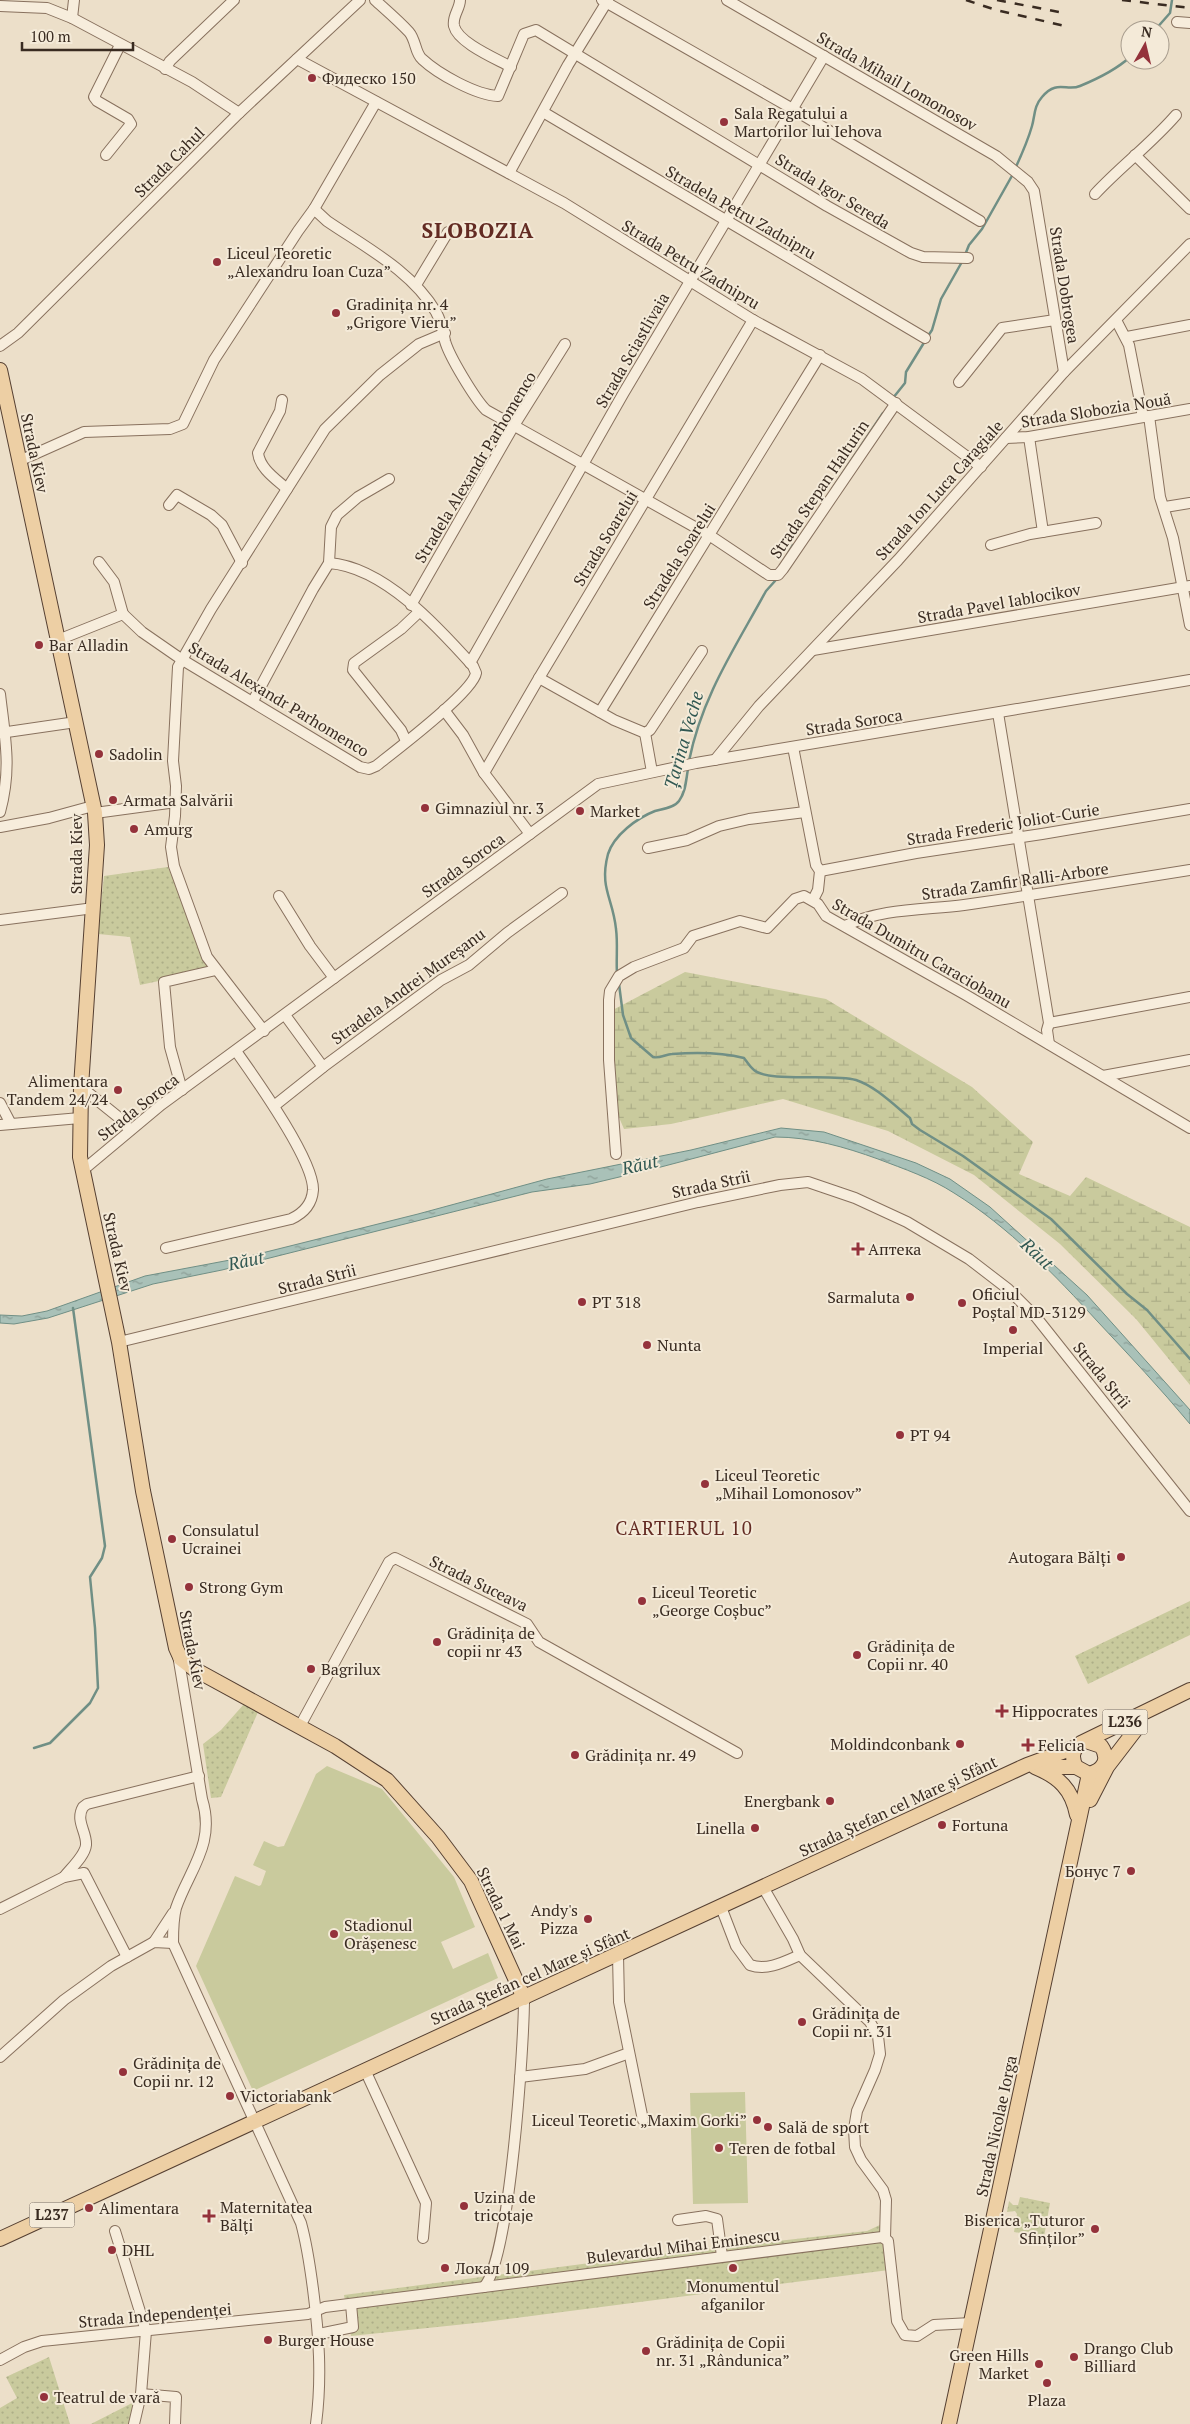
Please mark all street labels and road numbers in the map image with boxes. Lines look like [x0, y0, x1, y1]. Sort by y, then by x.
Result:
street label: Strada Mihail Lomonosov [813, 26, 982, 136]
street label: Strada Cahul [129, 122, 209, 202]
street label: Strada Igor Sereda [771, 148, 895, 234]
street label: Stradela Petru Zadnipru [662, 160, 820, 264]
street label: Strada Petru Zadnipru [618, 214, 764, 314]
street label: Strada Dobrogea [1045, 225, 1085, 345]
street label: Strada Sciastlivaia [590, 288, 674, 412]
street label: Stradela Alexandr Parhomenco [409, 367, 541, 567]
street label: Strada Slobozia Nouă [1019, 387, 1173, 433]
street label: Strada Kiev [16, 411, 54, 496]
street label: Strada Stepan Halturin [764, 415, 874, 563]
street label: Strada Ion Luca Caragiale [870, 415, 1008, 565]
street label: Strada Soarelui [568, 486, 642, 590]
street label: Stradela Soarelui [638, 499, 720, 613]
street label: Strada Pavel Iablocikov [916, 578, 1083, 628]
street label: Strada Alexandr Parhomenco [185, 636, 373, 762]
street label: Strada Soroca [804, 704, 904, 740]
street label: Strada Frederic Joliot-Curie [905, 798, 1101, 850]
street label: Strada Kiev [65, 813, 87, 894]
street label: Strada Soroca [417, 827, 509, 903]
street label: Strada Zamfir Ralli-Arbore [920, 857, 1110, 905]
street label: Strada Dumitru Caraciobanu [829, 893, 1015, 1013]
street label: Stradela Andrei Mureșanu [327, 923, 489, 1049]
street label: Strada Soroca [93, 1068, 183, 1146]
street label: Strada Strîi [670, 1165, 753, 1203]
street label: Strada Kiev [98, 1210, 138, 1295]
street label: Strada Strîi [276, 1259, 359, 1299]
street label: Strada Strîi [1068, 1337, 1136, 1413]
street label: Strada Suceava [426, 1550, 532, 1616]
street label: Strada Kiev [175, 1608, 212, 1693]
road number: L236 [1102, 1710, 1148, 1734]
street label: Strada Ștefan cel Mare și Sfânt [795, 1750, 1001, 1862]
street label: Strada 1 Mai [472, 1863, 530, 1953]
street label: Strada Ștefan cel Mare și Sfânt [427, 1922, 633, 2030]
street label: Strada Nicolae Iorga [970, 2053, 1022, 2199]
road number: L237 [30, 2202, 74, 2228]
street label: Bulevardul Mihai Eminescu [585, 2223, 781, 2269]
street label: Strada Independenței [78, 2297, 233, 2333]

